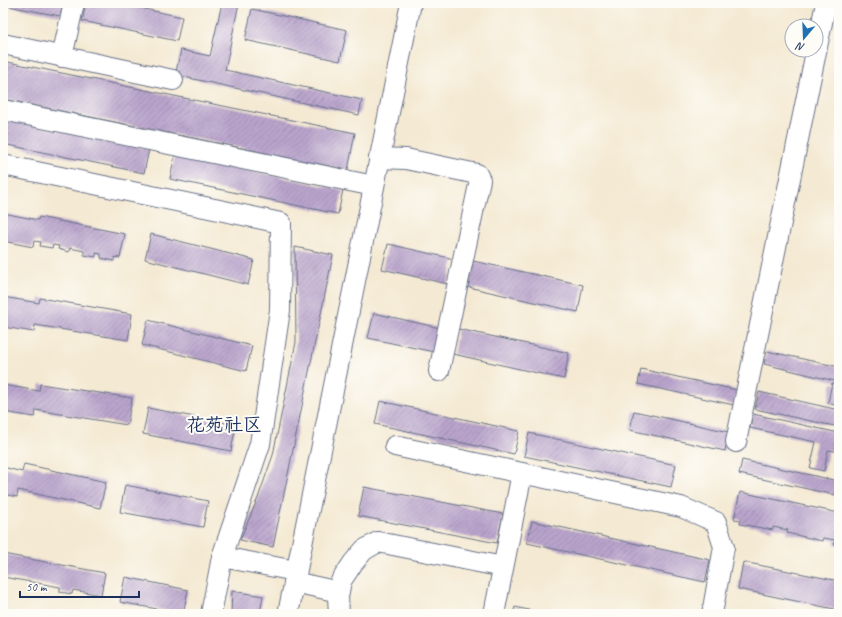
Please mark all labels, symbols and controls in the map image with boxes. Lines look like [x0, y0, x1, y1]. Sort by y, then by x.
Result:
north arrow [784, 18, 824, 58]
text: N [793, 39, 806, 55]
district label: 花苑社区 [186, 413, 262, 437]
scale bar [20, 573, 139, 599]
text: 50 m [26, 579, 48, 595]

